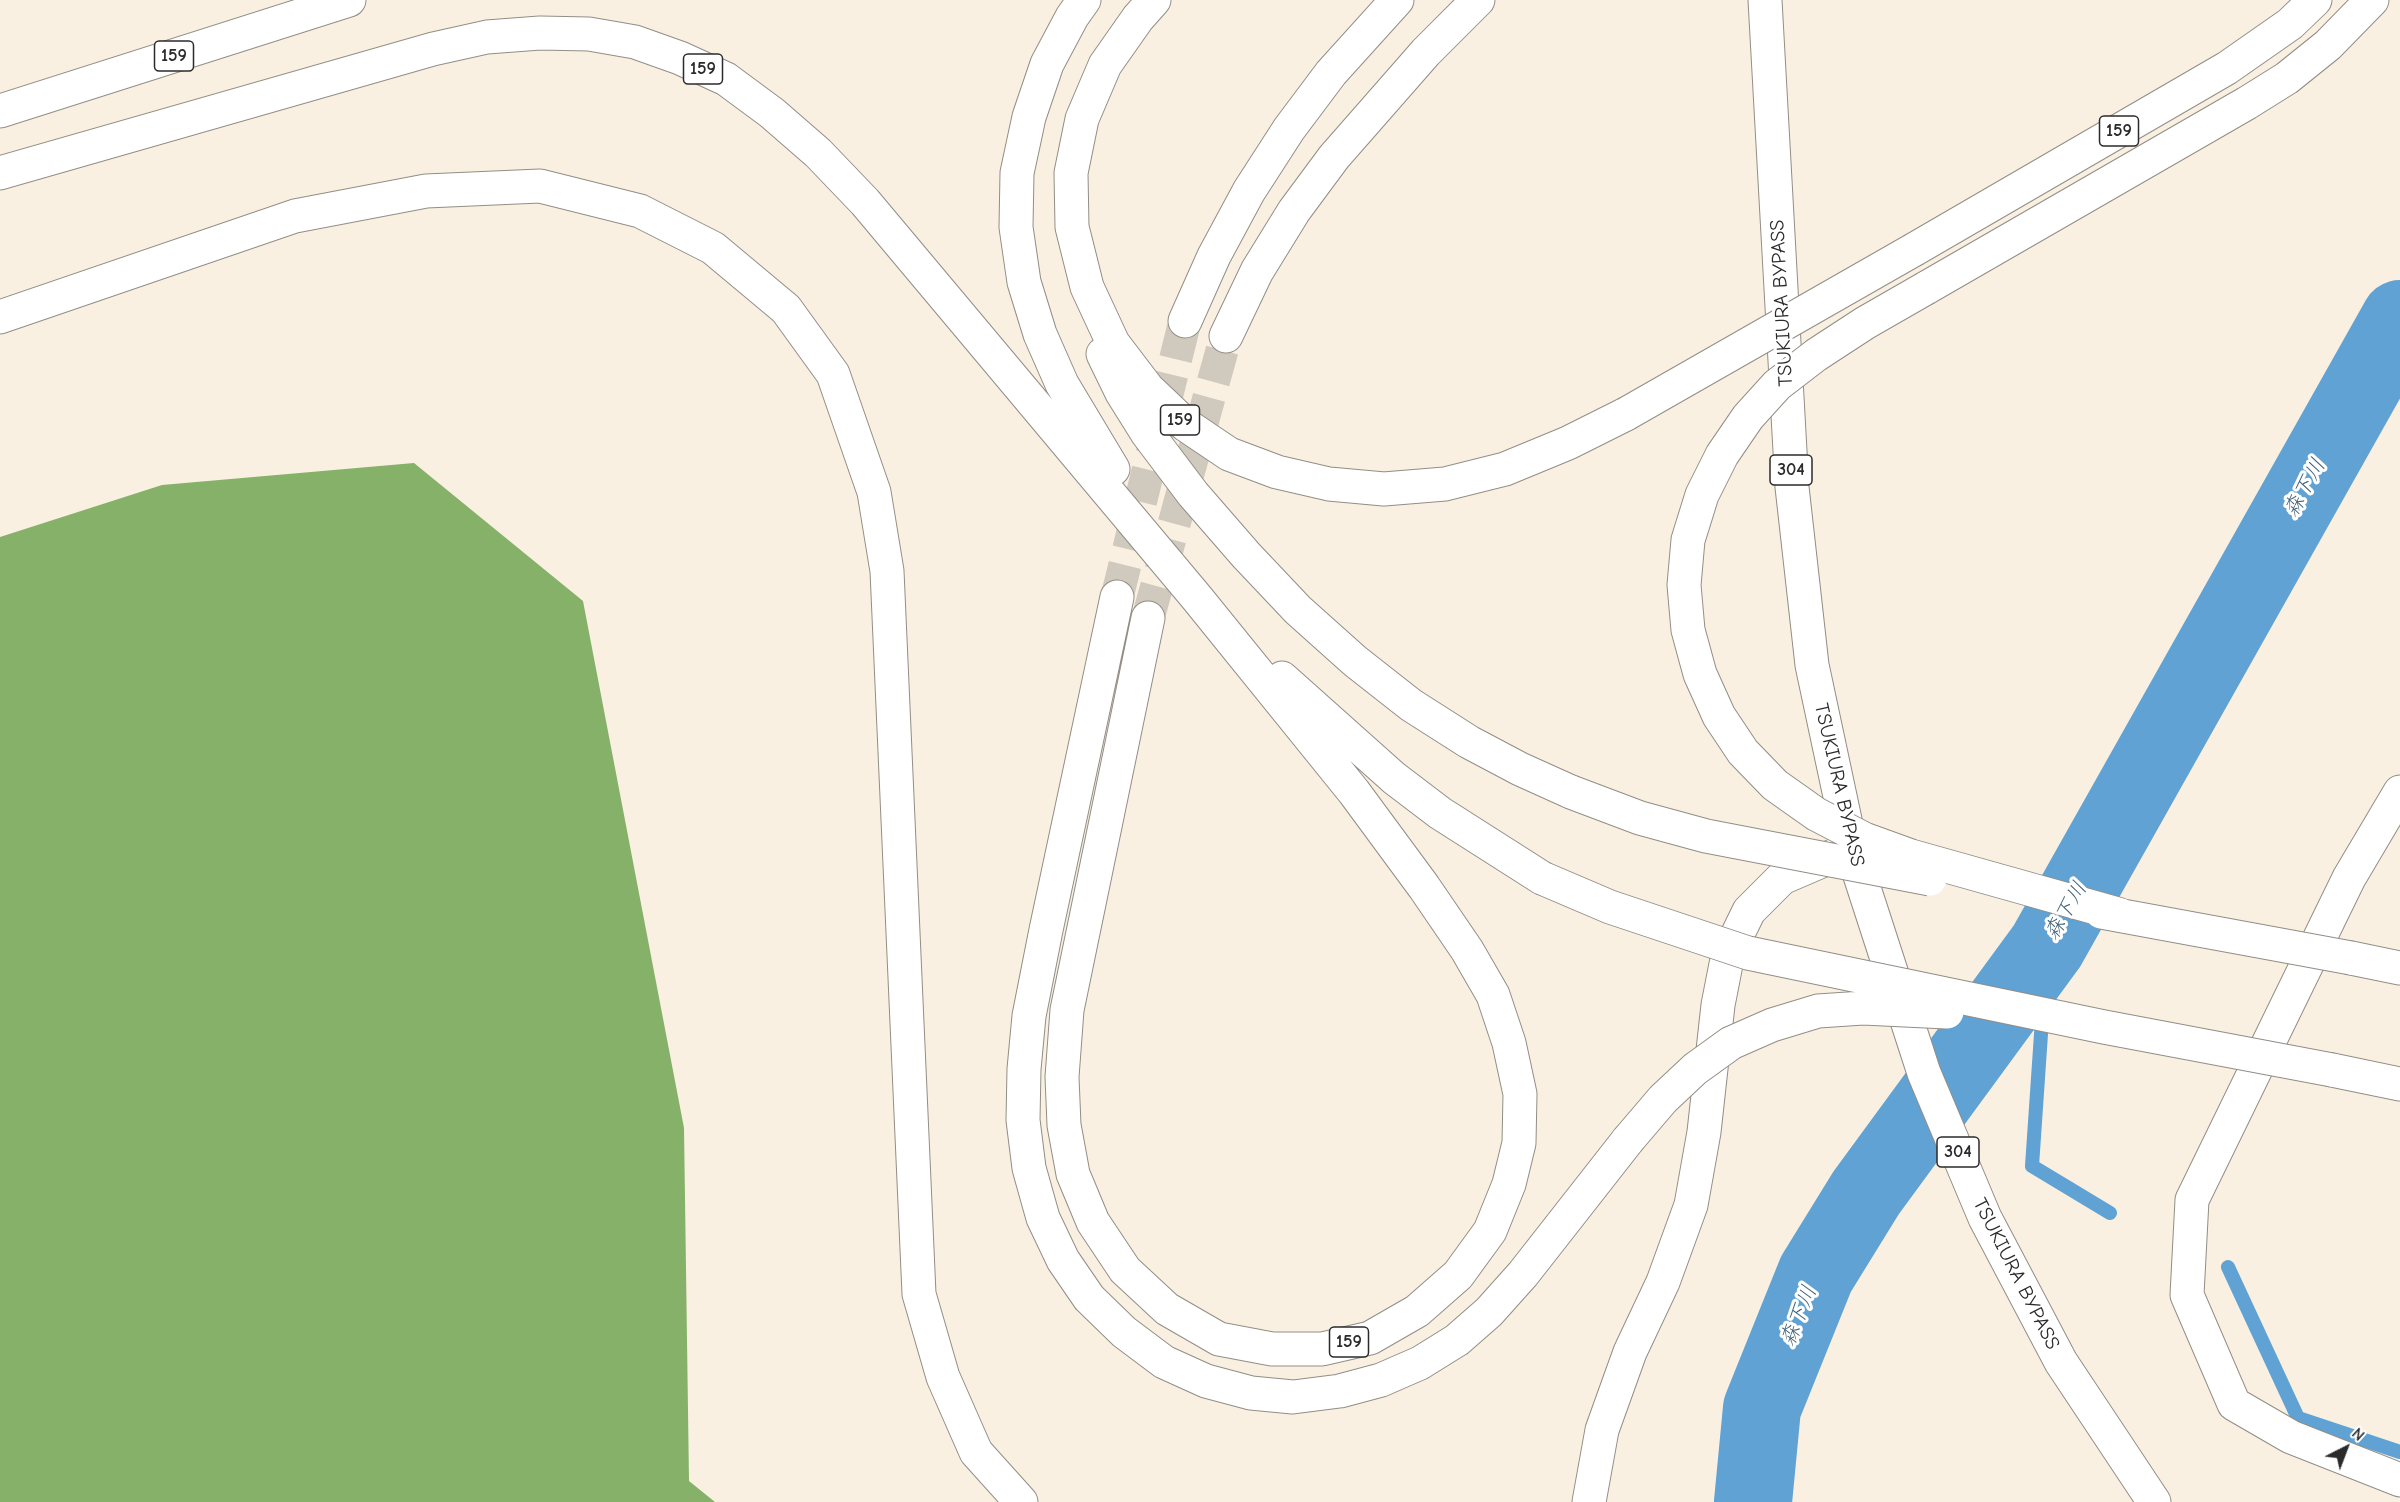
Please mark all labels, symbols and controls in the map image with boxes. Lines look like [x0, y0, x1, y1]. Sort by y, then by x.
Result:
road number: 159 [154, 41, 194, 71]
road number: 159 [684, 54, 722, 84]
road number: 159 [2100, 116, 2138, 146]
street label: TSUKIURA BYPASS [1766, 219, 1798, 387]
road number: 159 [1160, 405, 1200, 435]
water label: 森下川 [2279, 454, 2331, 522]
road number: 304 [1770, 455, 1812, 485]
street label: TSUKIURA BYPASS [1809, 701, 1869, 869]
water label: 森下川 [2039, 877, 2093, 945]
road number: 304 [1937, 1137, 1979, 1167]
street label: TSUKIURA BYPASS [1967, 1194, 2065, 1354]
water label: 森下川 [1776, 1282, 1822, 1350]
road number: 159 [1330, 1327, 1368, 1357]
north arrow [2316, 1418, 2376, 1478]
text: N [2348, 1424, 2368, 1445]

